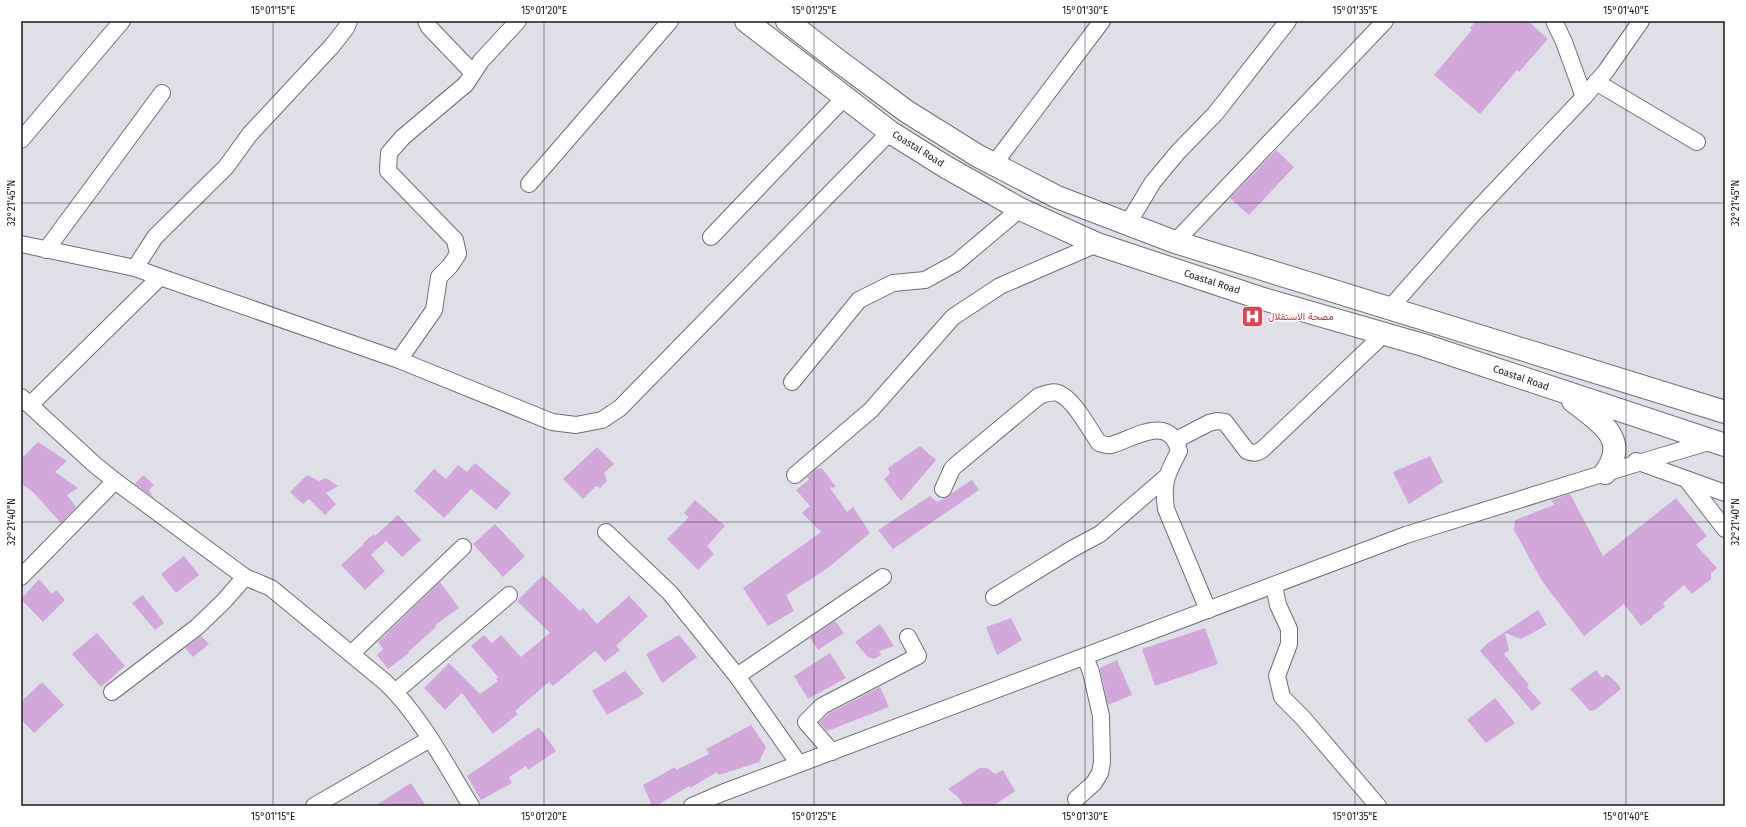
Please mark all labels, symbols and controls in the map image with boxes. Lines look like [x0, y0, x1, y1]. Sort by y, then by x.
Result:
text: 15°01'15"E [251, 5, 295, 17]
text: 15°01'20"E [521, 5, 567, 17]
text: 15°01'25"E [791, 5, 837, 17]
text: 15°01'30"E [1062, 5, 1108, 17]
text: 15°01'35"E [1332, 5, 1378, 17]
text: 15°01'40"E [1603, 5, 1649, 17]
street label: Coastal Road [890, 128, 946, 170]
text: 32°21'45"N [6, 180, 18, 226]
text: 32°21'45"N [1730, 180, 1742, 226]
street label: Coastal Road [1182, 267, 1242, 297]
hospital icon: مصحة الاستقلال [1240, 304, 1266, 330]
place label: مصحة الاستقلال [1268, 311, 1334, 323]
street label: Coastal Road [1491, 363, 1551, 393]
text: 32°21'40"N [6, 498, 18, 546]
text: 32°21'40"N [1730, 498, 1742, 546]
text: 15°01'15"E [251, 811, 295, 823]
text: 15°01'20"E [521, 811, 567, 823]
text: 15°01'25"E [791, 811, 837, 823]
text: 15°01'30"E [1062, 811, 1108, 823]
text: 15°01'35"E [1332, 811, 1378, 823]
text: 15°01'40"E [1603, 811, 1649, 823]

